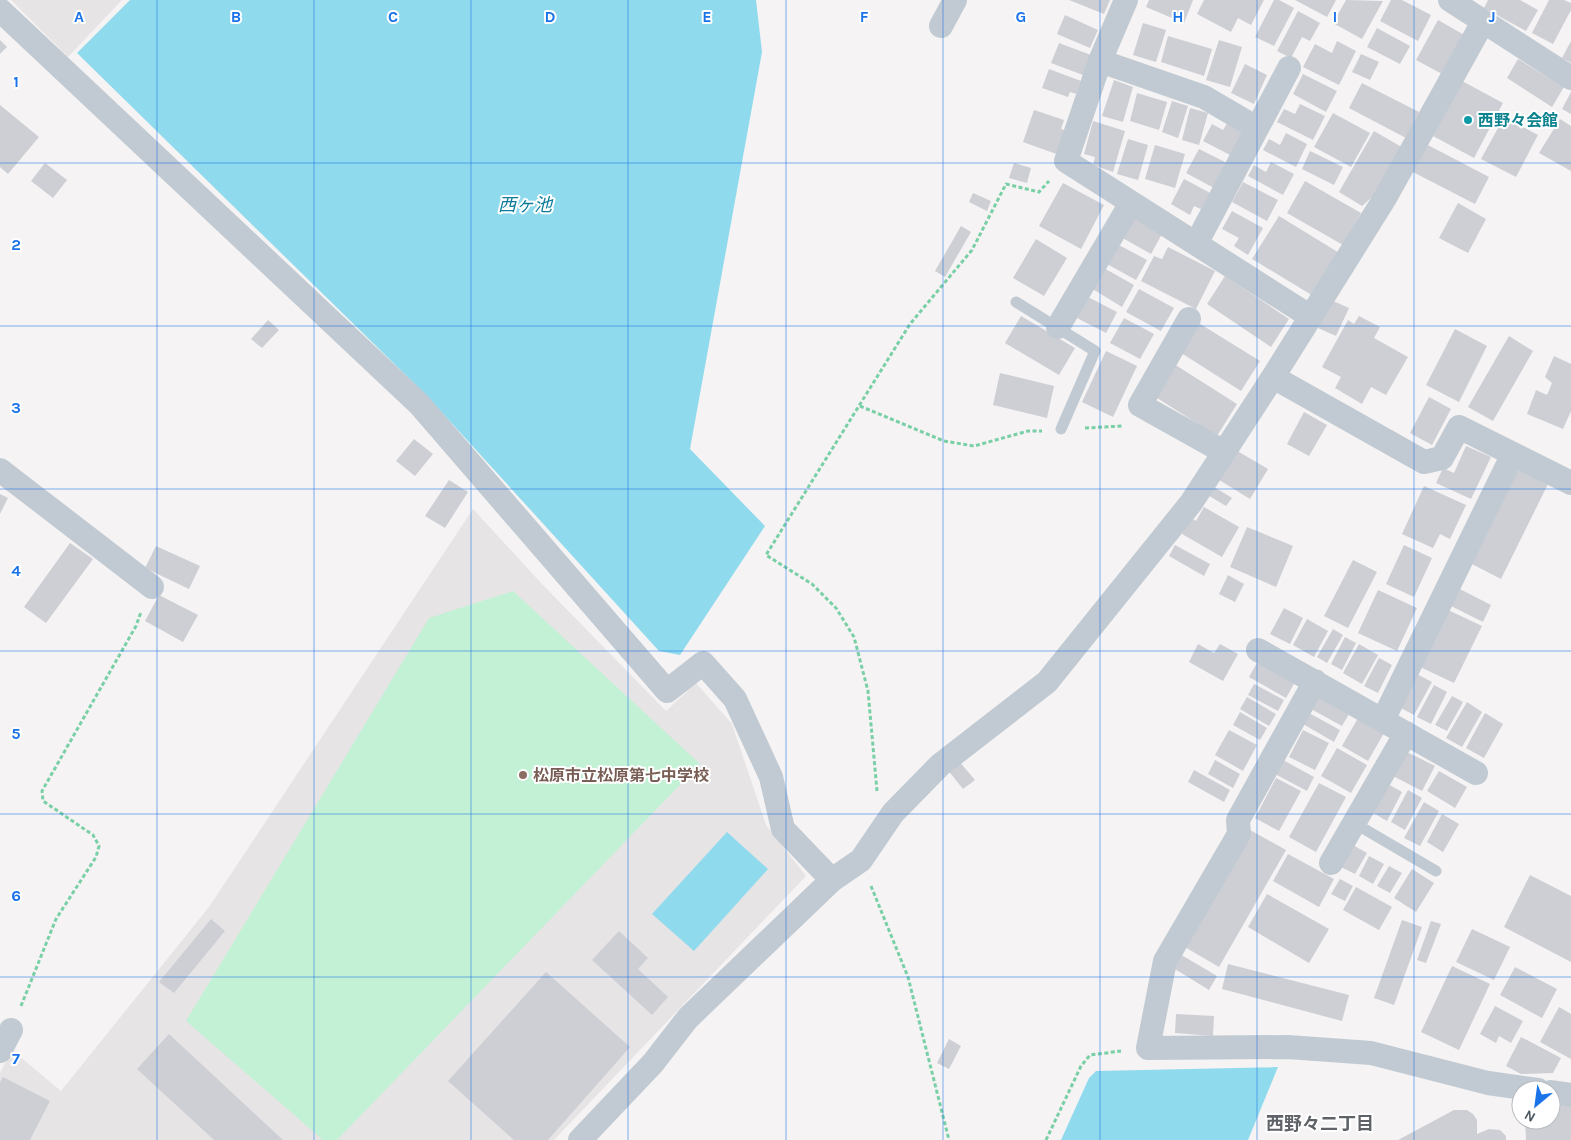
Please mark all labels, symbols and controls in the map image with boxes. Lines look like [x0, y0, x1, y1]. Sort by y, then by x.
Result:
text: A [74, 7, 84, 26]
text: B [231, 7, 241, 26]
text: C [388, 7, 398, 26]
text: D [545, 7, 556, 26]
text: E [702, 7, 712, 26]
text: F [860, 7, 869, 26]
text: G [1016, 7, 1026, 26]
text: H [1172, 7, 1184, 26]
text: I [1333, 7, 1337, 26]
text: J [1488, 7, 1496, 26]
text: 1 [13, 72, 19, 91]
place label: 西野々会館 [1478, 111, 1558, 130]
marker: 西野々会館 [1462, 114, 1474, 126]
water label: 西ヶ池 [498, 194, 554, 216]
text: 2 [11, 235, 21, 254]
text: 3 [11, 398, 21, 417]
text: 4 [11, 561, 21, 580]
text: 5 [11, 724, 21, 743]
place label: 松原市立松原第七中学校 [533, 766, 709, 785]
marker: 松原市立松原第七中学校 [517, 769, 529, 781]
text: 6 [11, 886, 21, 905]
text: 7 [12, 1049, 20, 1068]
north arrow [1511, 1080, 1561, 1130]
text: N [1521, 1106, 1538, 1126]
district label: 西野々二丁目 [1266, 1113, 1374, 1135]

